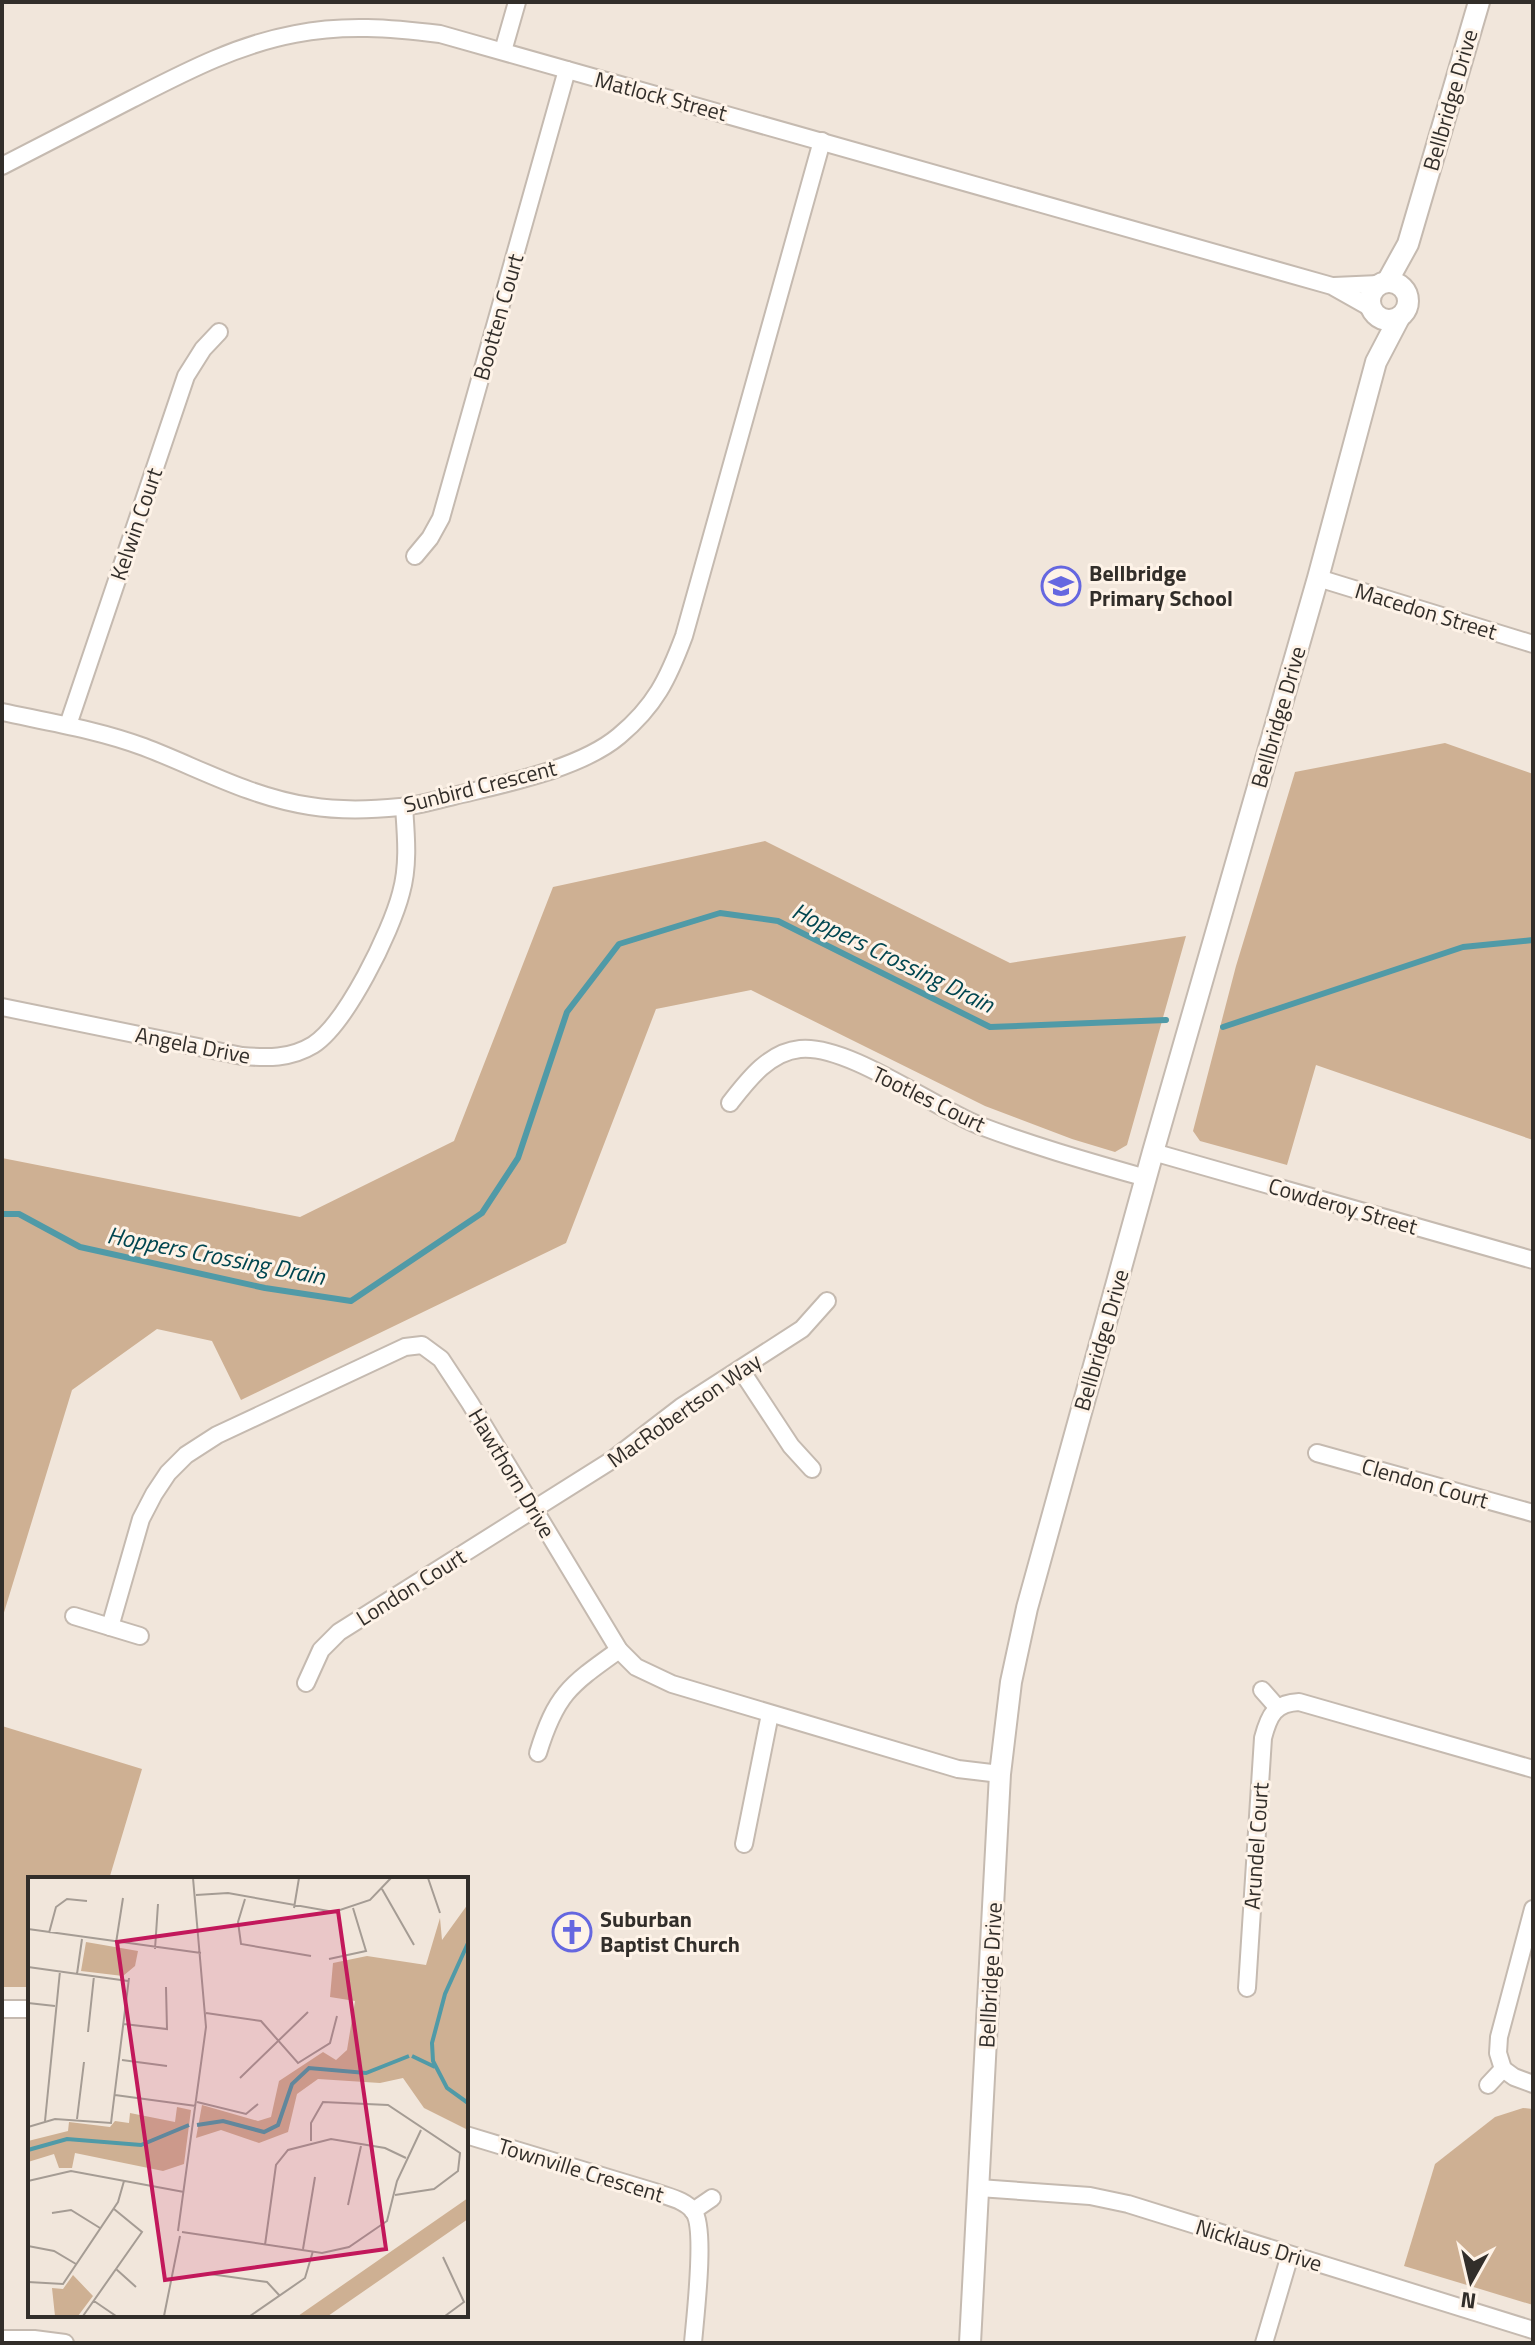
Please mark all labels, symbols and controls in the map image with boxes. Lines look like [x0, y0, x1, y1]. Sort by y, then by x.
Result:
street label: Bellbridge Drive [1414, 25, 1486, 175]
street label: Matlock Street [591, 62, 731, 130]
street label: Bootten Court [464, 249, 532, 384]
street label: Kelwin Court [101, 463, 171, 585]
place label: Bellbridge Primary School [1089, 556, 1233, 615]
school or university icon: Bellbridge Primary School [1040, 565, 1082, 607]
street label: Macedon Street [1351, 573, 1501, 649]
street label: Bellbridge Drive [1242, 642, 1314, 792]
street label: Sunbird Crescent [400, 751, 560, 821]
water label: Hoppers Crossing Drain [786, 893, 1002, 1022]
street label: Angela Drive [133, 1017, 253, 1073]
street label: Tootles Court [867, 1057, 992, 1141]
street label: Cowderoy Street [1264, 1168, 1422, 1244]
water label: Hoppers Crossing Drain [104, 1216, 329, 1294]
street label: Bellbridge Drive [1065, 1265, 1137, 1415]
street label: MacRobertson Way [600, 1344, 768, 1476]
street label: Hawthorn Drive [460, 1402, 564, 1544]
street label: Clendon Court [1358, 1449, 1493, 1517]
street label: London Court [349, 1540, 473, 1634]
street label: Arundel Court [1235, 1781, 1277, 1911]
inset map [28, 1877, 468, 2317]
street label: Bellbridge Drive [969, 1901, 1011, 2049]
place label: Suburban Baptist Church [600, 1902, 740, 1961]
church icon: Suburban Baptist Church [551, 1911, 593, 1953]
street label: Townville Crescent [494, 2129, 668, 2211]
street label: Nicklaus Drive [1191, 2210, 1327, 2280]
north arrow [1431, 2241, 1511, 2321]
text: N [1458, 2283, 1478, 2319]

